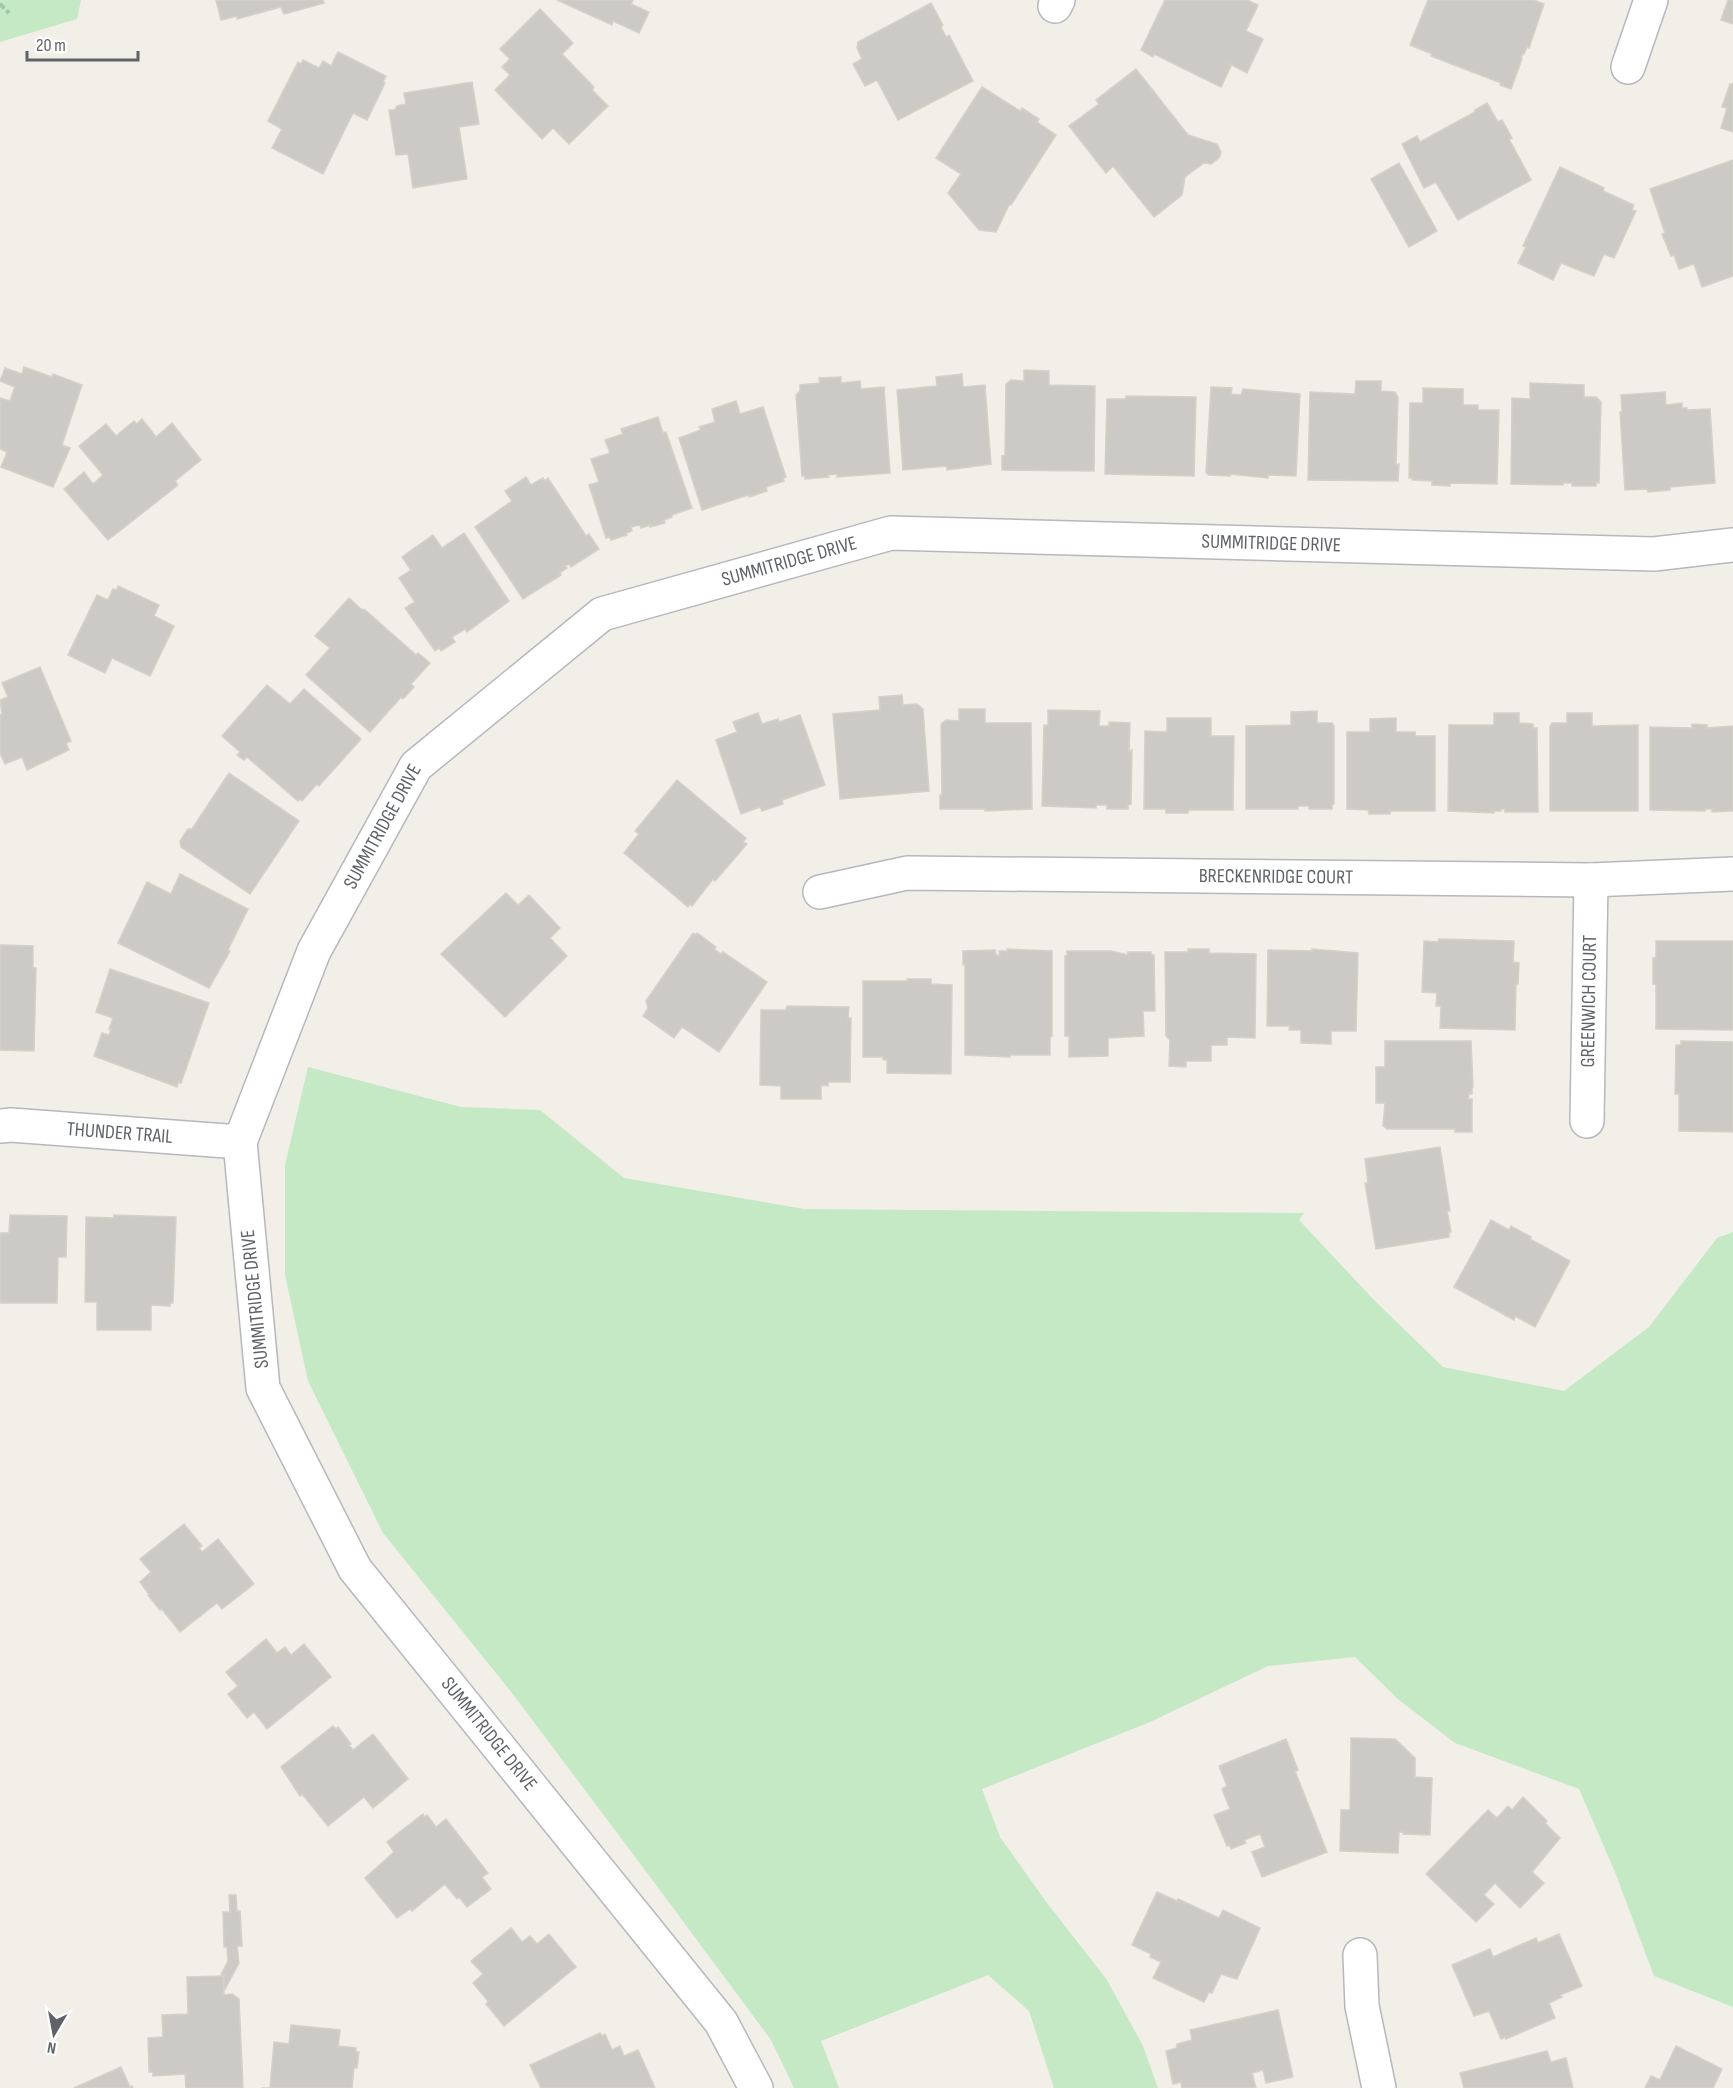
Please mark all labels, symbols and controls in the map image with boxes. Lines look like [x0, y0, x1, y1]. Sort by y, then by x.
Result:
scale bar [27, 24, 138, 62]
text: 20 m [36, 35, 66, 56]
street label: SUMMITRIDGE DRIVE [1201, 530, 1341, 557]
street label: SUMMITRIDGE DRIVE [719, 531, 860, 592]
street label: SUMMITRIDGE DRIVE [338, 760, 427, 894]
street label: BRECKENRIDGE COURT [1199, 864, 1353, 890]
street label: GREENWICH COURT [1576, 935, 1602, 1068]
street label: THUNDER TRAIL [66, 1117, 174, 1149]
street label: SUMMITRIDGE DRIVE [236, 1228, 274, 1370]
street label: SUMMITRIDGE DRIVE [436, 1672, 542, 1796]
north arrow [24, 2004, 84, 2064]
text: N [46, 2037, 58, 2057]

